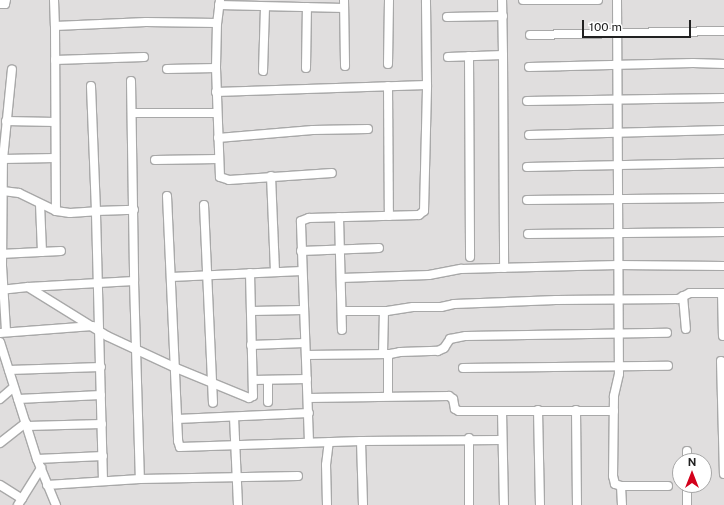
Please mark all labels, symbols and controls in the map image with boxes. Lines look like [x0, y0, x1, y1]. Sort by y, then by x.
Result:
scale bar [584, 12, 693, 38]
text: 100 m [589, 20, 622, 34]
north arrow [672, 453, 712, 493]
text: N [688, 456, 696, 468]

